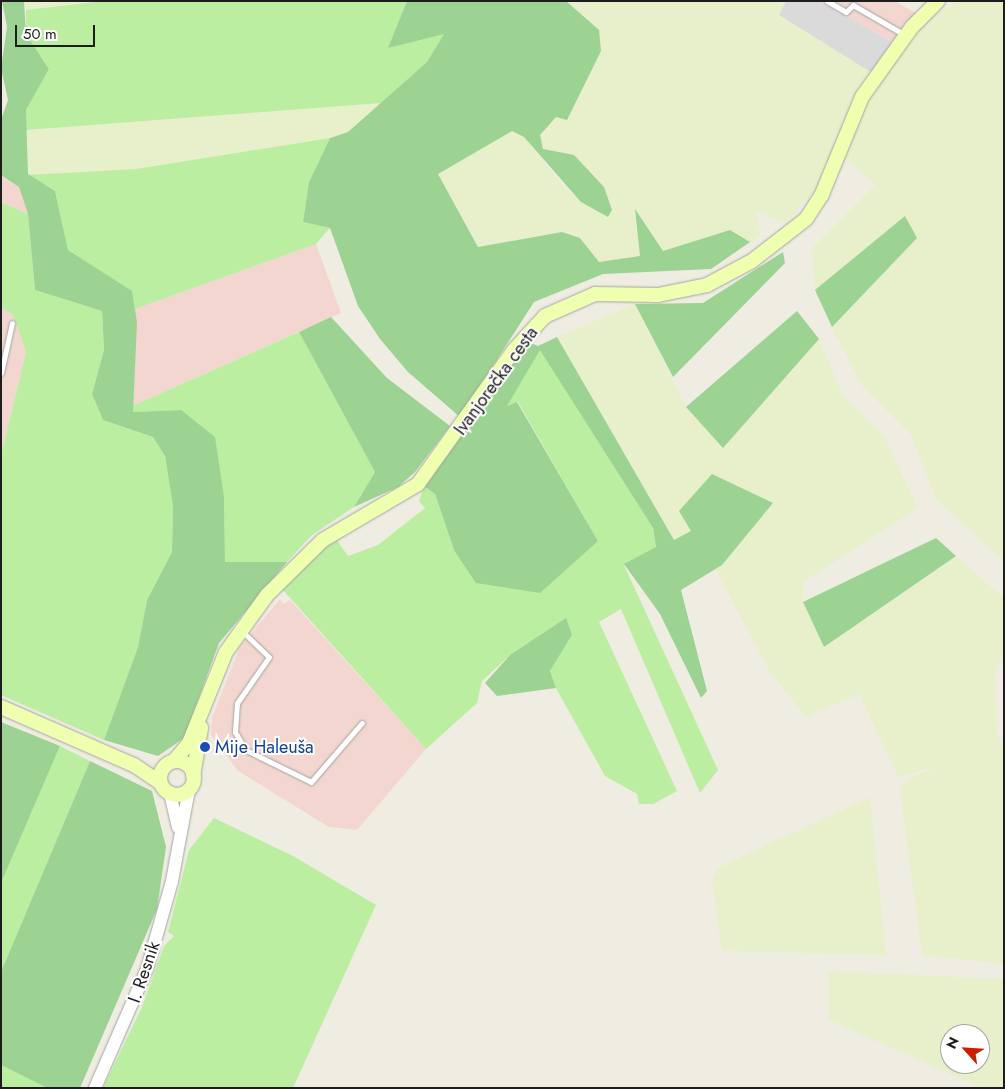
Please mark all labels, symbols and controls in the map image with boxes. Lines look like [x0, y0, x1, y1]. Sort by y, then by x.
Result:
scale bar [18, 15, 98, 47]
text: 50 m [23, 23, 57, 45]
street label: Ivanjorečka cesta [449, 323, 543, 439]
place label: Mije Haleuša [215, 736, 314, 758]
marker: Mije Haleuša [199, 741, 211, 753]
street label: I. Resnik [123, 938, 165, 1006]
north arrow [940, 1024, 990, 1074]
text: N [941, 1033, 964, 1052]

